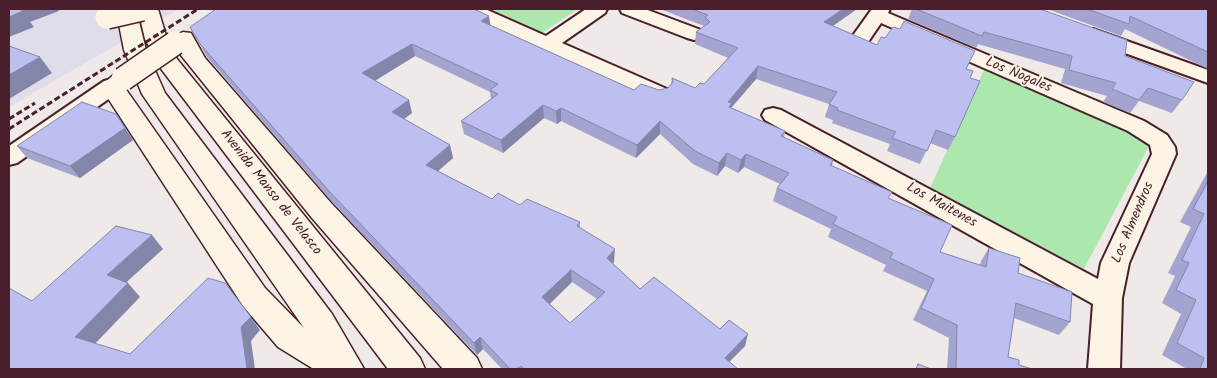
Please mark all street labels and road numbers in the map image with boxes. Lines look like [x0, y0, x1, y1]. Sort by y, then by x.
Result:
street label: Los Nogales [982, 55, 1054, 97]
street label: Avenida Manso de Velasco [216, 127, 324, 259]
street label: Los Maitenes [903, 180, 979, 232]
street label: Los Almendros [1109, 180, 1159, 266]

